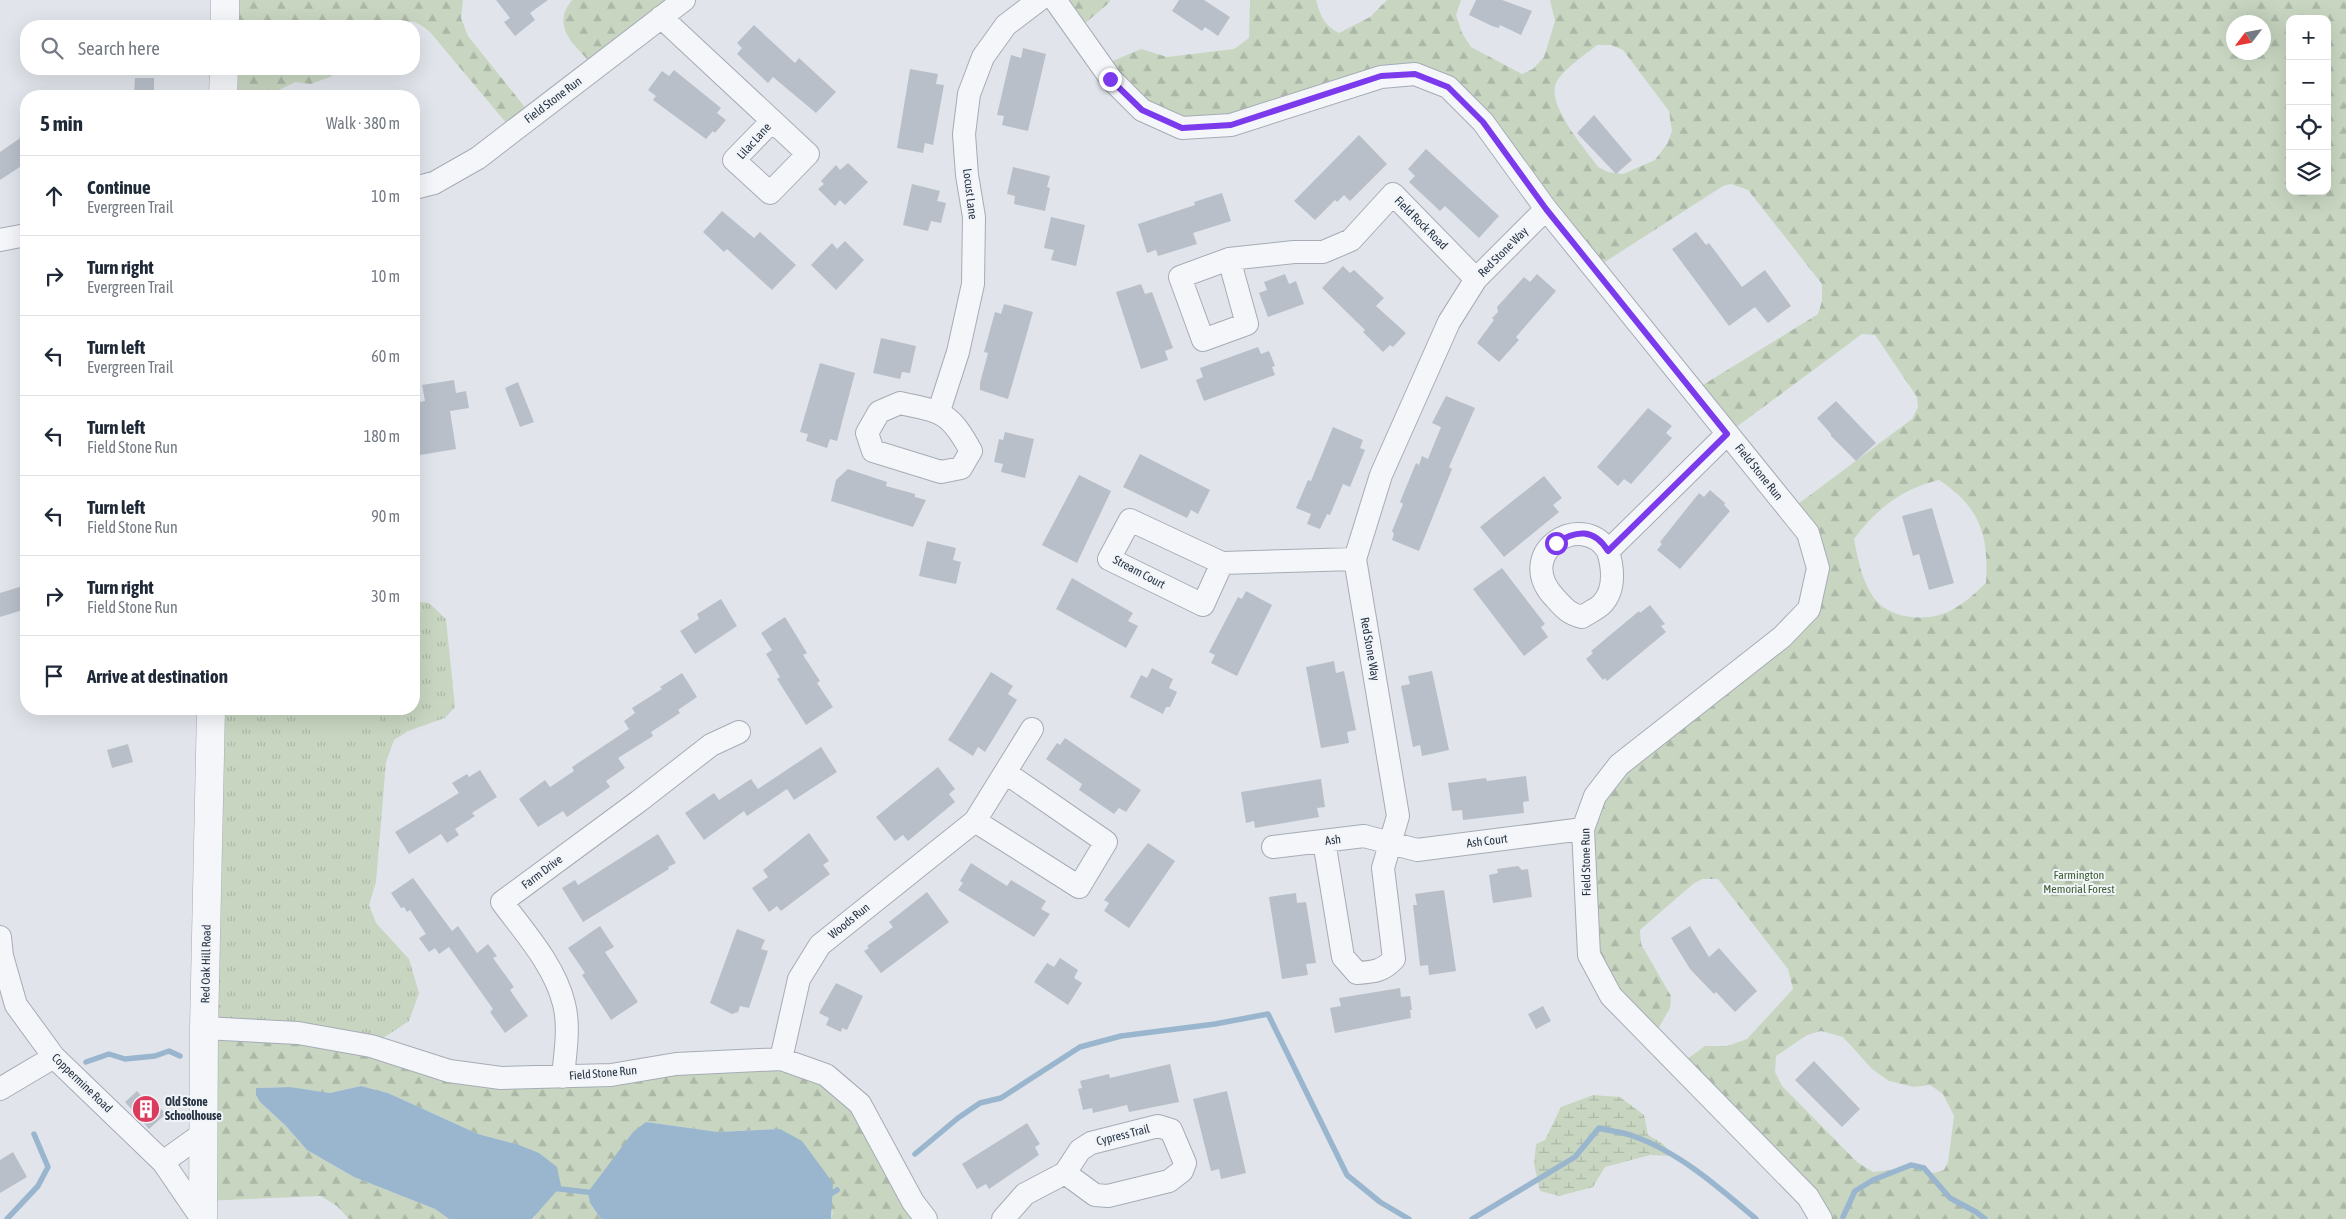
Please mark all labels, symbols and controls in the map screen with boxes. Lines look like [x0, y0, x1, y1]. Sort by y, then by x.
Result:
north arrow [2226, 15, 2271, 60]
map controls [2286, 15, 2331, 195]
button: + [2286, 15, 2331, 60]
search box [20, 20, 420, 75]
icon: search [38, 34, 66, 62]
text: Search here [78, 37, 160, 59]
button: − [2286, 60, 2331, 105]
route end [1099, 68, 1122, 91]
street label: Field Stone Run [522, 74, 584, 126]
button: locate [2286, 105, 2331, 150]
text: 5 min [40, 111, 83, 135]
text: Walk · 380 m [326, 114, 400, 132]
street label: Lilac Lane [734, 120, 774, 162]
button: layers [2286, 150, 2331, 195]
street label: Locust Lane [960, 168, 980, 220]
text: Continue [87, 176, 151, 198]
icon: ahead [40, 182, 68, 210]
text: 10 m [371, 187, 400, 205]
street label: Field Rock Road [1392, 194, 1450, 252]
text: Evergreen Trail [87, 198, 174, 216]
street label: Red Stone Way [1475, 224, 1531, 280]
text: Turn right [87, 256, 154, 278]
icon: right [40, 262, 68, 290]
text: 10 m [371, 267, 400, 285]
text: Evergreen Trail [87, 278, 174, 296]
text: Turn left [87, 336, 145, 358]
icon: left [40, 342, 68, 370]
text: 60 m [371, 347, 400, 365]
text: Evergreen Trail [87, 358, 174, 376]
text: Turn left [87, 416, 145, 438]
icon: left [40, 422, 68, 450]
text: 180 m [364, 427, 400, 445]
text: Field Stone Run [87, 438, 178, 456]
street label: Field Stone Run [1732, 441, 1786, 503]
text: Turn left [87, 496, 145, 518]
icon: left [40, 502, 68, 530]
text: 90 m [371, 507, 400, 525]
text: Field Stone Run [87, 518, 178, 536]
route start [1545, 532, 1568, 555]
street label: Stream Court [1111, 552, 1168, 592]
text: Turn right [87, 576, 154, 598]
icon: right [40, 582, 68, 610]
text: 30 m [371, 587, 400, 605]
text: Field Stone Run [87, 598, 178, 616]
street label: Red Stone Way [1358, 616, 1383, 682]
icon: arrive [40, 662, 68, 690]
text: Arrive at destination [87, 665, 228, 687]
street label: Field Stone Run [1578, 828, 1594, 896]
street label: Ash Court [1466, 831, 1509, 850]
street label: Ash [1324, 832, 1342, 848]
street label: Farm Drive [519, 852, 565, 892]
park label: Farmington Memorial Forest [2043, 868, 2115, 896]
street label: Woods Run [826, 900, 872, 942]
street label: Red Oak Hill Road [198, 924, 214, 1004]
street label: Coppermine Road [49, 1051, 115, 1115]
street label: Field Stone Run [569, 1063, 637, 1083]
building icon: Old Stone Schoolhouse [131, 1094, 161, 1124]
place label: Old Stone Schoolhouse [165, 1095, 222, 1123]
street label: Cypress Trail [1095, 1121, 1152, 1148]

